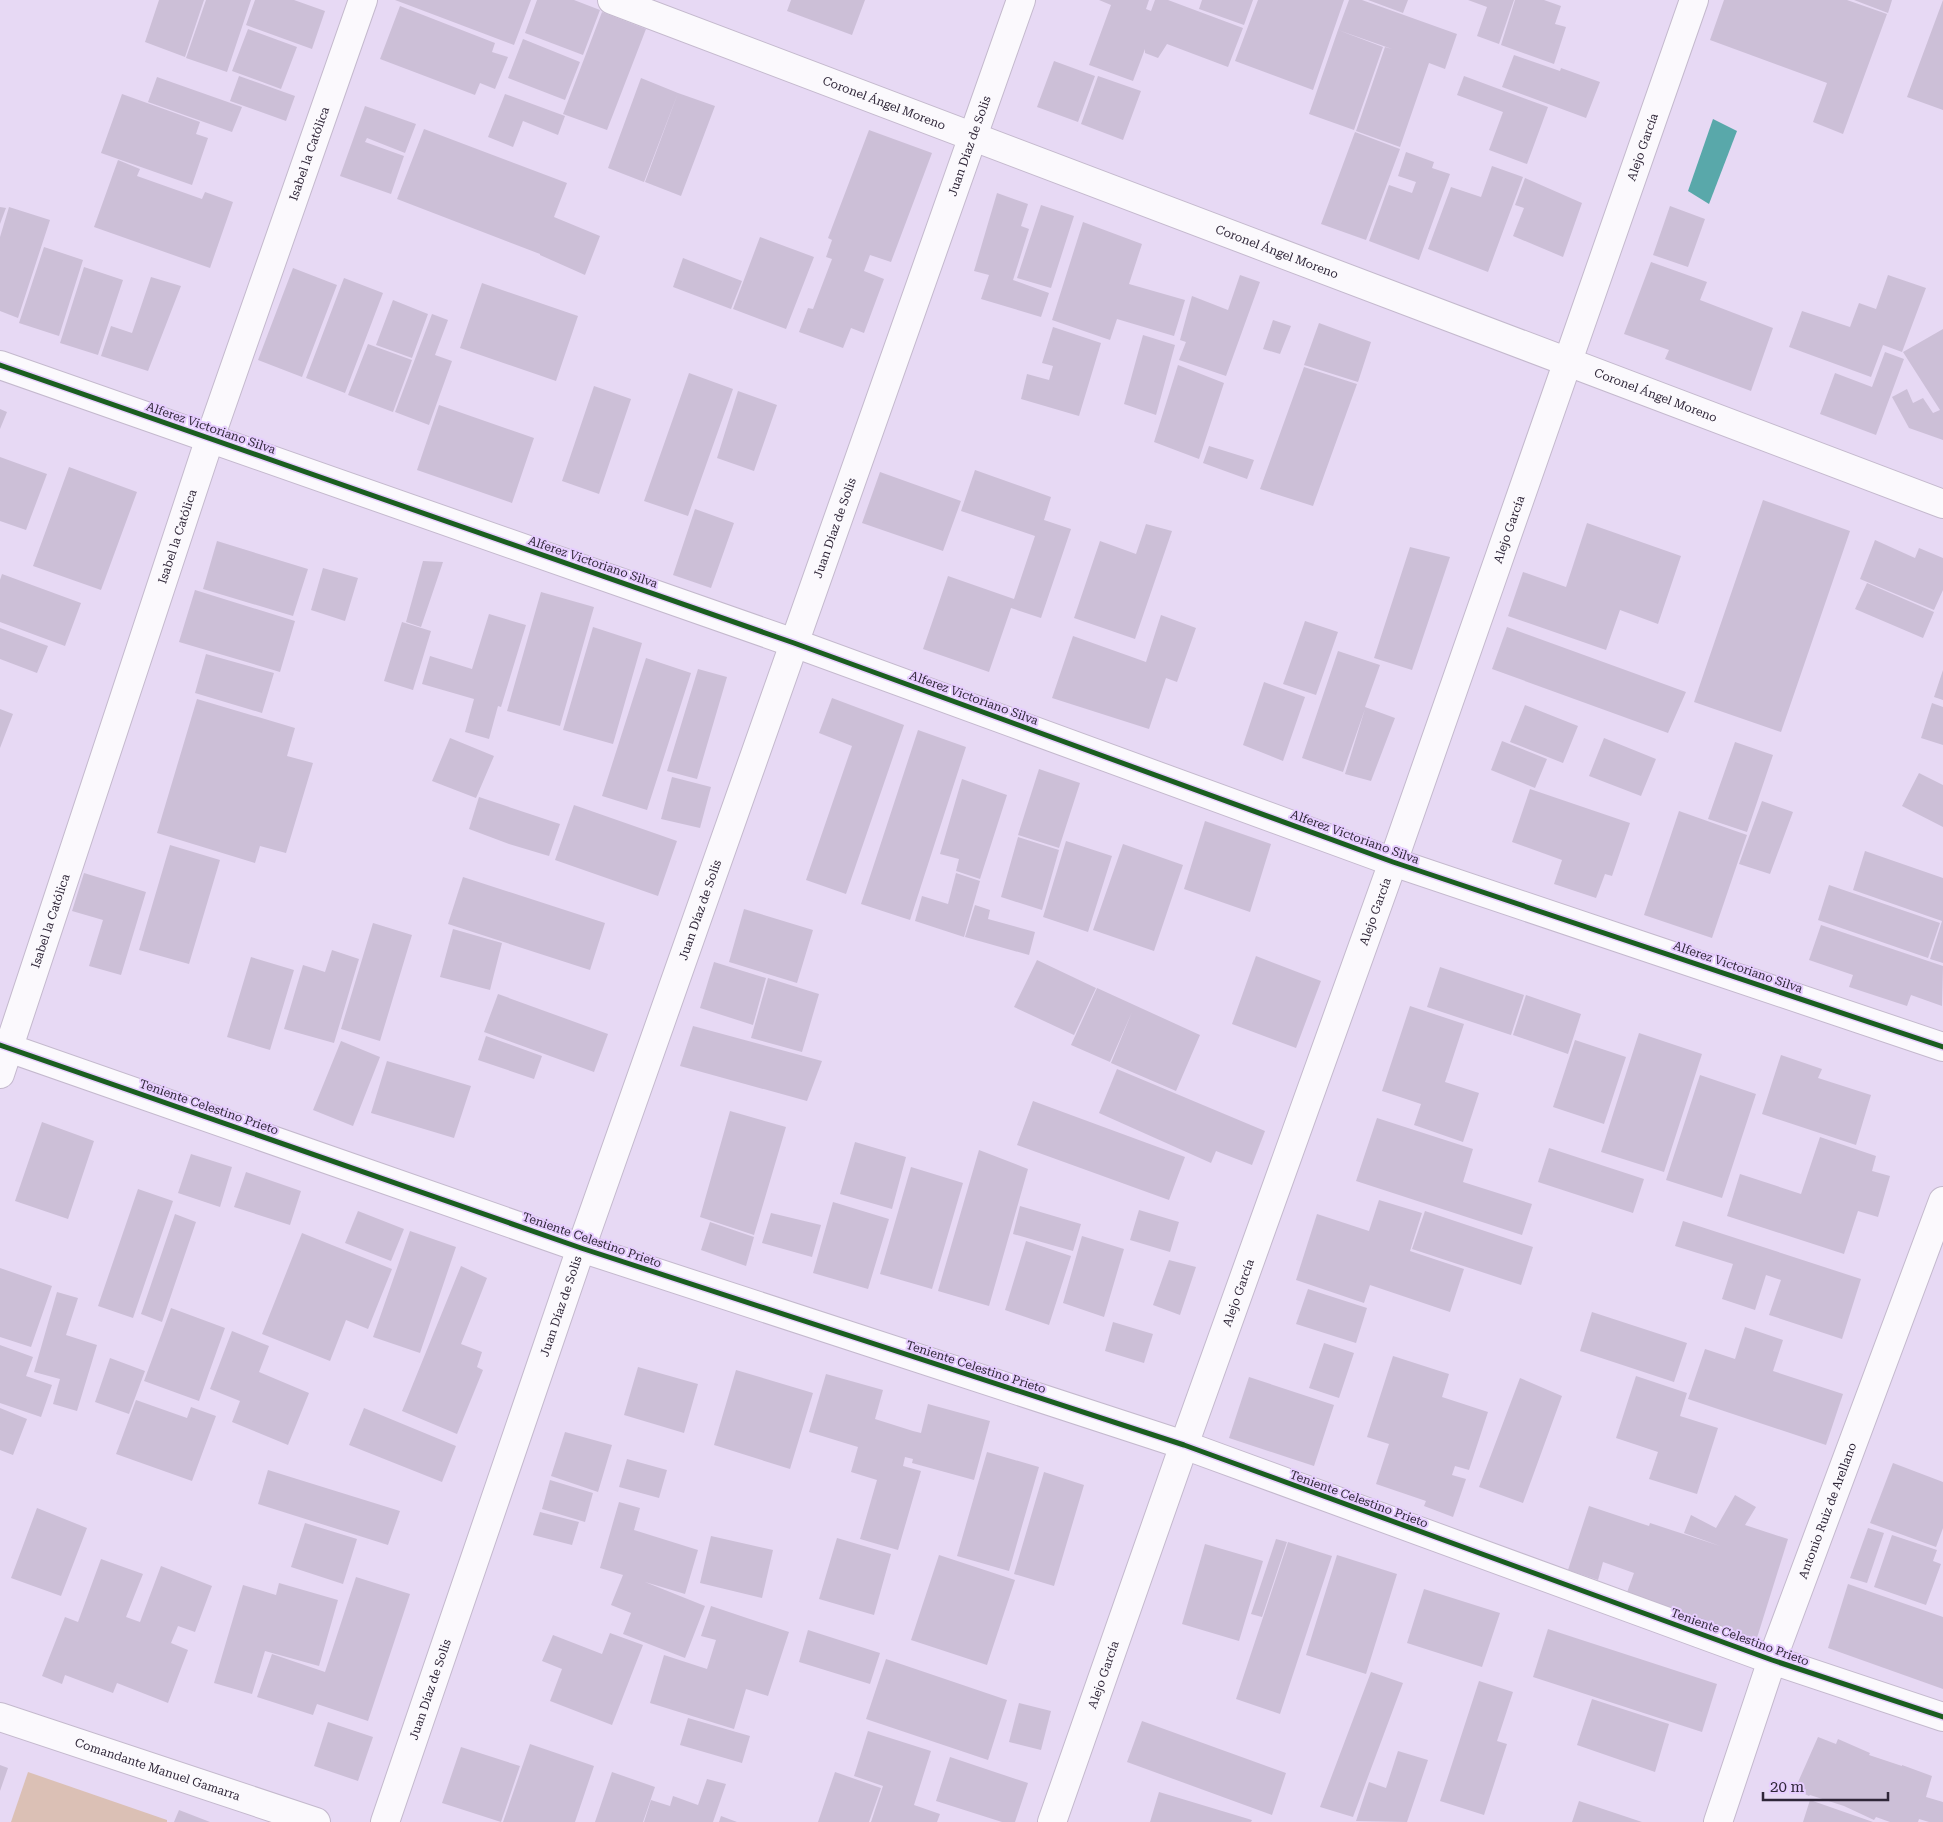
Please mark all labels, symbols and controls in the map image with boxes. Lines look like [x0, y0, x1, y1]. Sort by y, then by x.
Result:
street label: Coronel Ángel Moreno [821, 73, 948, 133]
street label: Juan Díaz de Solis [945, 94, 994, 198]
street label: Isabel la Católica [286, 104, 332, 202]
street label: Alejo García [1624, 111, 1661, 183]
street label: Coronel Ángel Moreno [1213, 222, 1340, 281]
street label: Coronel Ángel Moreno [1592, 366, 1719, 425]
street label: Alferez Victoriano Silva [145, 399, 278, 457]
street label: Juan Díaz de Solis [811, 476, 859, 580]
street label: Isabel la Católica [155, 487, 200, 585]
street label: Alejo García [1491, 493, 1528, 565]
street label: Alferez Victoriano Silva [527, 533, 660, 591]
street label: Alferez Victoriano Silva [908, 668, 1041, 728]
street label: Alferez Victoriano Silva [1289, 807, 1422, 867]
street label: Juan Díaz de Solis [676, 858, 724, 962]
street label: Isabel la Católica [28, 872, 73, 970]
street label: Alejo García [1357, 876, 1394, 947]
street label: Alferez Victoriano Silva [1672, 938, 1805, 996]
street label: Teniente Celestino Prieto [138, 1077, 280, 1137]
street label: Teniente Celestino Prieto [521, 1210, 663, 1270]
street label: Juan Díaz de Solis [537, 1254, 585, 1358]
street label: Alejo García [1220, 1257, 1257, 1329]
street label: Teniente Celestino Prieto [904, 1338, 1048, 1396]
street label: Antonio Ruiz de Arellano [1796, 1441, 1859, 1581]
street label: Teniente Celestino Prieto [1288, 1467, 1430, 1531]
street label: Teniente Celestino Prieto [1669, 1605, 1811, 1669]
street label: Juan Díaz de Solis [407, 1637, 454, 1742]
street label: Alejo García [1085, 1639, 1122, 1710]
street label: Comandante Manuel Gamarra [73, 1735, 242, 1803]
scale bar [1763, 1770, 1888, 1802]
text: 20 m [1770, 1778, 1805, 1796]

